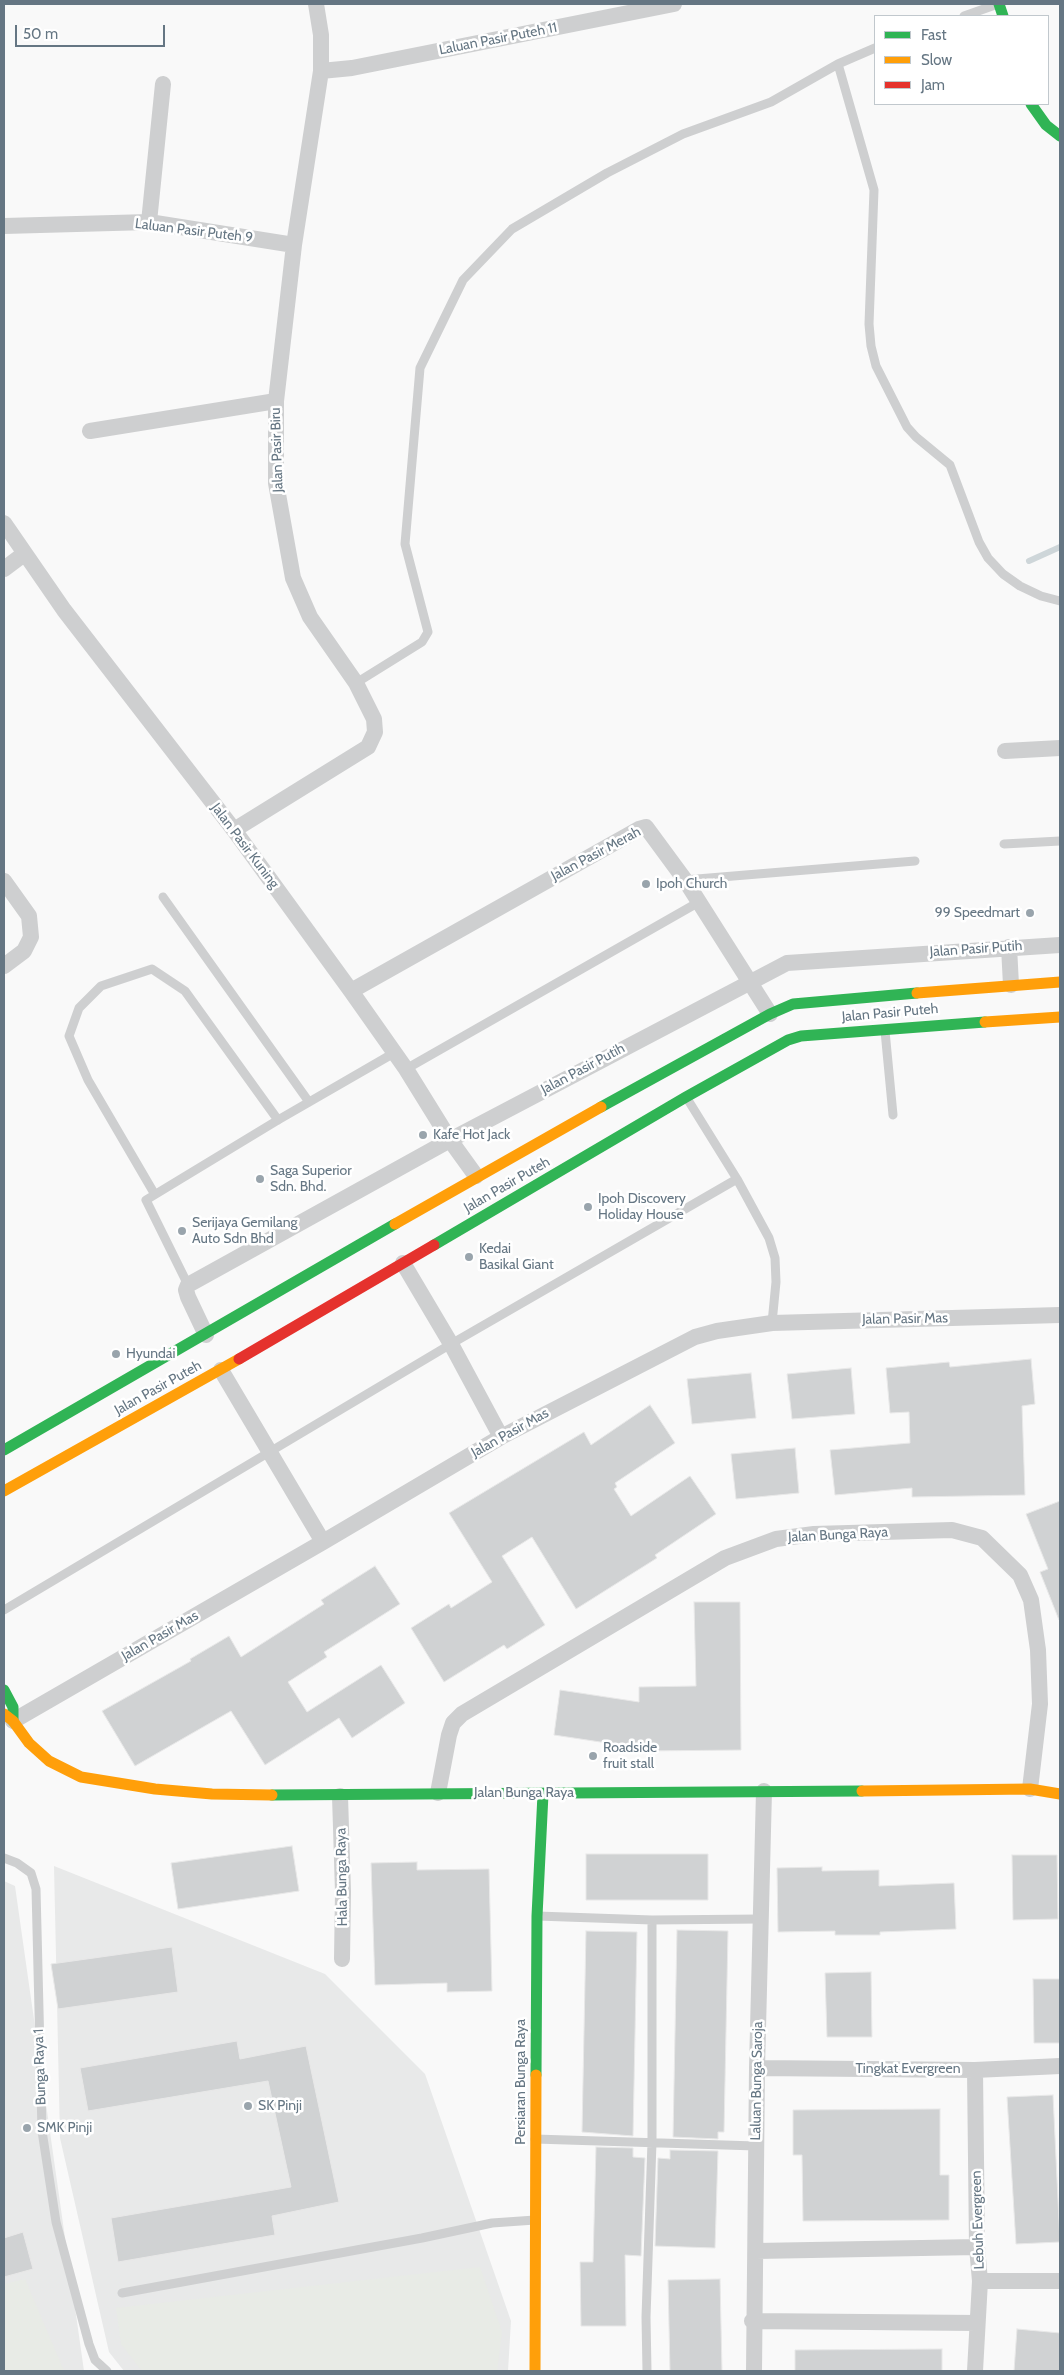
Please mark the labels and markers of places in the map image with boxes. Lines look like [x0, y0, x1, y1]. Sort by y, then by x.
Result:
place label: Ipoh Church [656, 876, 727, 892]
marker: Ipoh Church [640, 878, 652, 890]
place label: 99 Speedmart [935, 905, 1020, 921]
marker: 99 Speedmart [1024, 907, 1036, 919]
place label: Kafe Hot Jack [433, 1127, 510, 1143]
marker: Kafe Hot Jack [417, 1129, 429, 1141]
place label: Saga Superior Sdn. Bhd. [270, 1163, 352, 1196]
marker: Saga Superior Sdn. Bhd. [254, 1173, 266, 1185]
place label: Ipoh Discovery Holiday House [598, 1191, 686, 1224]
marker: Ipoh Discovery Holiday House [582, 1201, 594, 1213]
place label: Serijaya Gemilang Auto Sdn Bhd [192, 1215, 298, 1248]
marker: Serijaya Gemilang Auto Sdn Bhd [176, 1225, 188, 1237]
place label: Kedai Basikal Giant [479, 1241, 554, 1274]
marker: Kedai Basikal Giant [463, 1251, 475, 1263]
place label: Hyundai [126, 1346, 175, 1362]
marker: Hyundai [110, 1348, 122, 1360]
place label: Roadside fruit stall [603, 1740, 657, 1772]
marker: Roadside fruit stall [587, 1750, 599, 1762]
place label: SK Pinji [258, 2098, 302, 2114]
marker: SK Pinji [242, 2100, 254, 2112]
place label: SMK Pinji [37, 2120, 92, 2136]
marker: SMK Pinji [21, 2122, 33, 2134]

